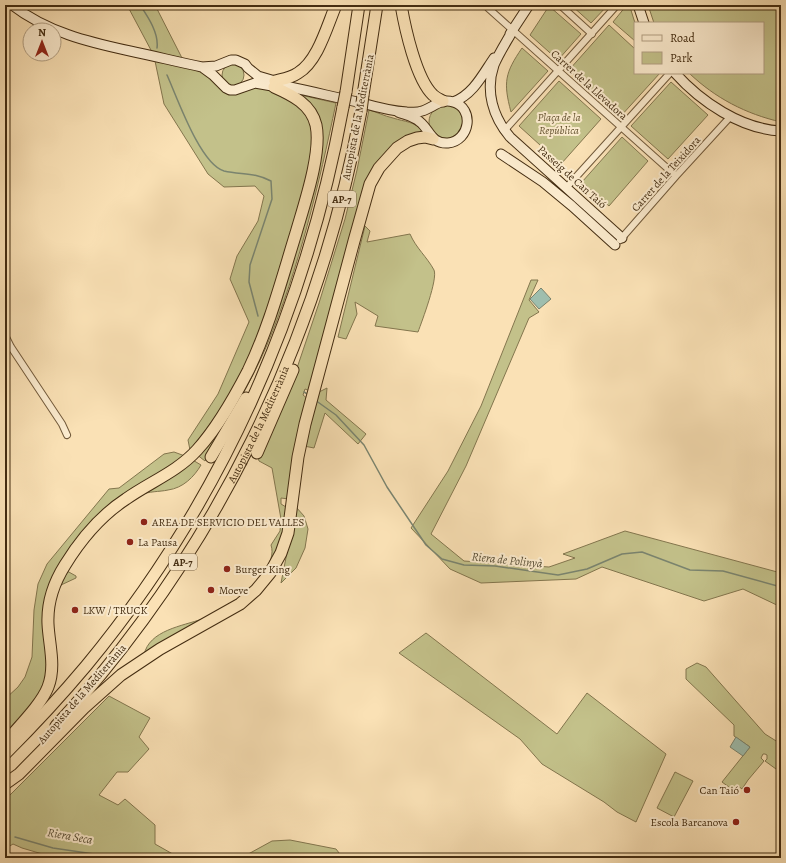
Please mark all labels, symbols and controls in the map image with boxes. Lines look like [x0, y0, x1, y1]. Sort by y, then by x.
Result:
north arrow [22, 22, 62, 62]
legend [634, 22, 764, 74]
text: N [38, 25, 46, 40]
text: Road [670, 30, 696, 46]
street label: Carrer de la Llevadora [547, 47, 631, 124]
text: Park [670, 50, 693, 66]
street label: Autopista de la Mediterrània [338, 52, 378, 182]
park label: Plaça de la República [538, 110, 580, 138]
street label: Carrer de la Teixidora [628, 132, 705, 215]
street label: Passeig de Can Taió [534, 142, 610, 212]
road number: AP-7 [328, 191, 356, 207]
street label: Autopista de la Mediterrània [223, 362, 293, 486]
place label: AREA DE SERVICIO DEL VALLES [151, 515, 305, 530]
marker: AREA DE SERVICIO DEL VALLES [139, 517, 149, 527]
place label: La Pausa [138, 535, 178, 550]
marker: La Pausa [125, 537, 135, 547]
water label: Riera de Polinyà [471, 548, 544, 572]
road number: AP-7 [169, 554, 197, 570]
place label: Burger King [235, 562, 291, 577]
marker: Burger King [222, 564, 232, 574]
place label: Moeve [219, 583, 248, 598]
marker: Moeve [206, 585, 216, 595]
place label: LKW / TRUCK [83, 603, 147, 618]
marker: LKW / TRUCK [70, 605, 80, 615]
street label: Autopista de la Mediterrània [34, 640, 130, 748]
place label: Can Taió [700, 783, 740, 798]
marker: Can Taió [742, 785, 752, 795]
place label: Escola Barcanova [650, 815, 729, 830]
marker: Escola Barcanova [731, 817, 741, 827]
water label: Riera Seca [46, 824, 94, 848]

